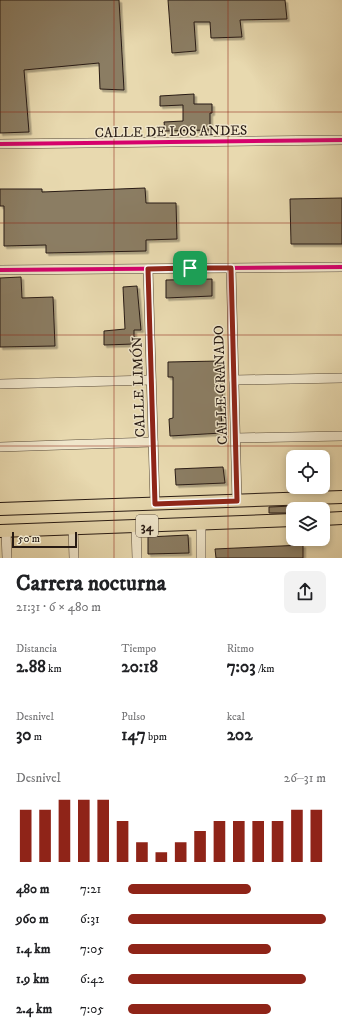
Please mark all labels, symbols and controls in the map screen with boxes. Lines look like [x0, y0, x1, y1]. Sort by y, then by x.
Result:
street label: CALLE DE LOS ANDES [94, 122, 248, 142]
pin [173, 251, 207, 285]
icon: arrive [179, 257, 201, 279]
street label: CALLE GRANADO [210, 325, 232, 445]
street label: CALLE LIMÓN [128, 336, 150, 438]
map controls [286, 450, 330, 546]
button: locate [286, 450, 330, 494]
button: layers [286, 502, 330, 546]
road number: 34 [136, 515, 158, 537]
scale bar [12, 530, 77, 549]
text: 50 m [18, 532, 40, 546]
text: Carrera nocturna [16, 570, 166, 597]
button: share [284, 571, 326, 613]
text: 21:31 · 6 × 480 m [16, 599, 101, 615]
text: Distancia [16, 642, 57, 656]
text: Tiempo [121, 642, 156, 656]
text: Ritmo [227, 642, 254, 656]
text: 2.88 [16, 656, 46, 678]
text: 20:18 [121, 656, 158, 678]
text: 7:03 [227, 656, 256, 678]
text: km [46, 662, 62, 676]
text: /km [256, 662, 275, 676]
text: Desnivel [16, 710, 54, 724]
text: Pulso [121, 710, 145, 724]
text: kcal [227, 710, 245, 724]
text: 30 [16, 724, 32, 746]
text: 147 [121, 724, 146, 746]
text: 202 [227, 724, 253, 746]
text: m [32, 730, 42, 744]
text: bpm [146, 730, 167, 744]
text: Desnivel [16, 770, 61, 786]
text: 26–31 m [284, 770, 326, 786]
text: 480 m [16, 881, 50, 897]
text: 7:21 [80, 881, 101, 897]
text: 960 m [16, 911, 49, 927]
text: 6:31 [80, 911, 100, 927]
text: 1.4 km [16, 941, 50, 957]
text: 7:05 [80, 941, 104, 957]
text: 1.9 km [16, 971, 49, 987]
text: 6:42 [80, 971, 104, 987]
text: 2.4 km [16, 1001, 52, 1017]
text: 7:05 [80, 1001, 104, 1017]

